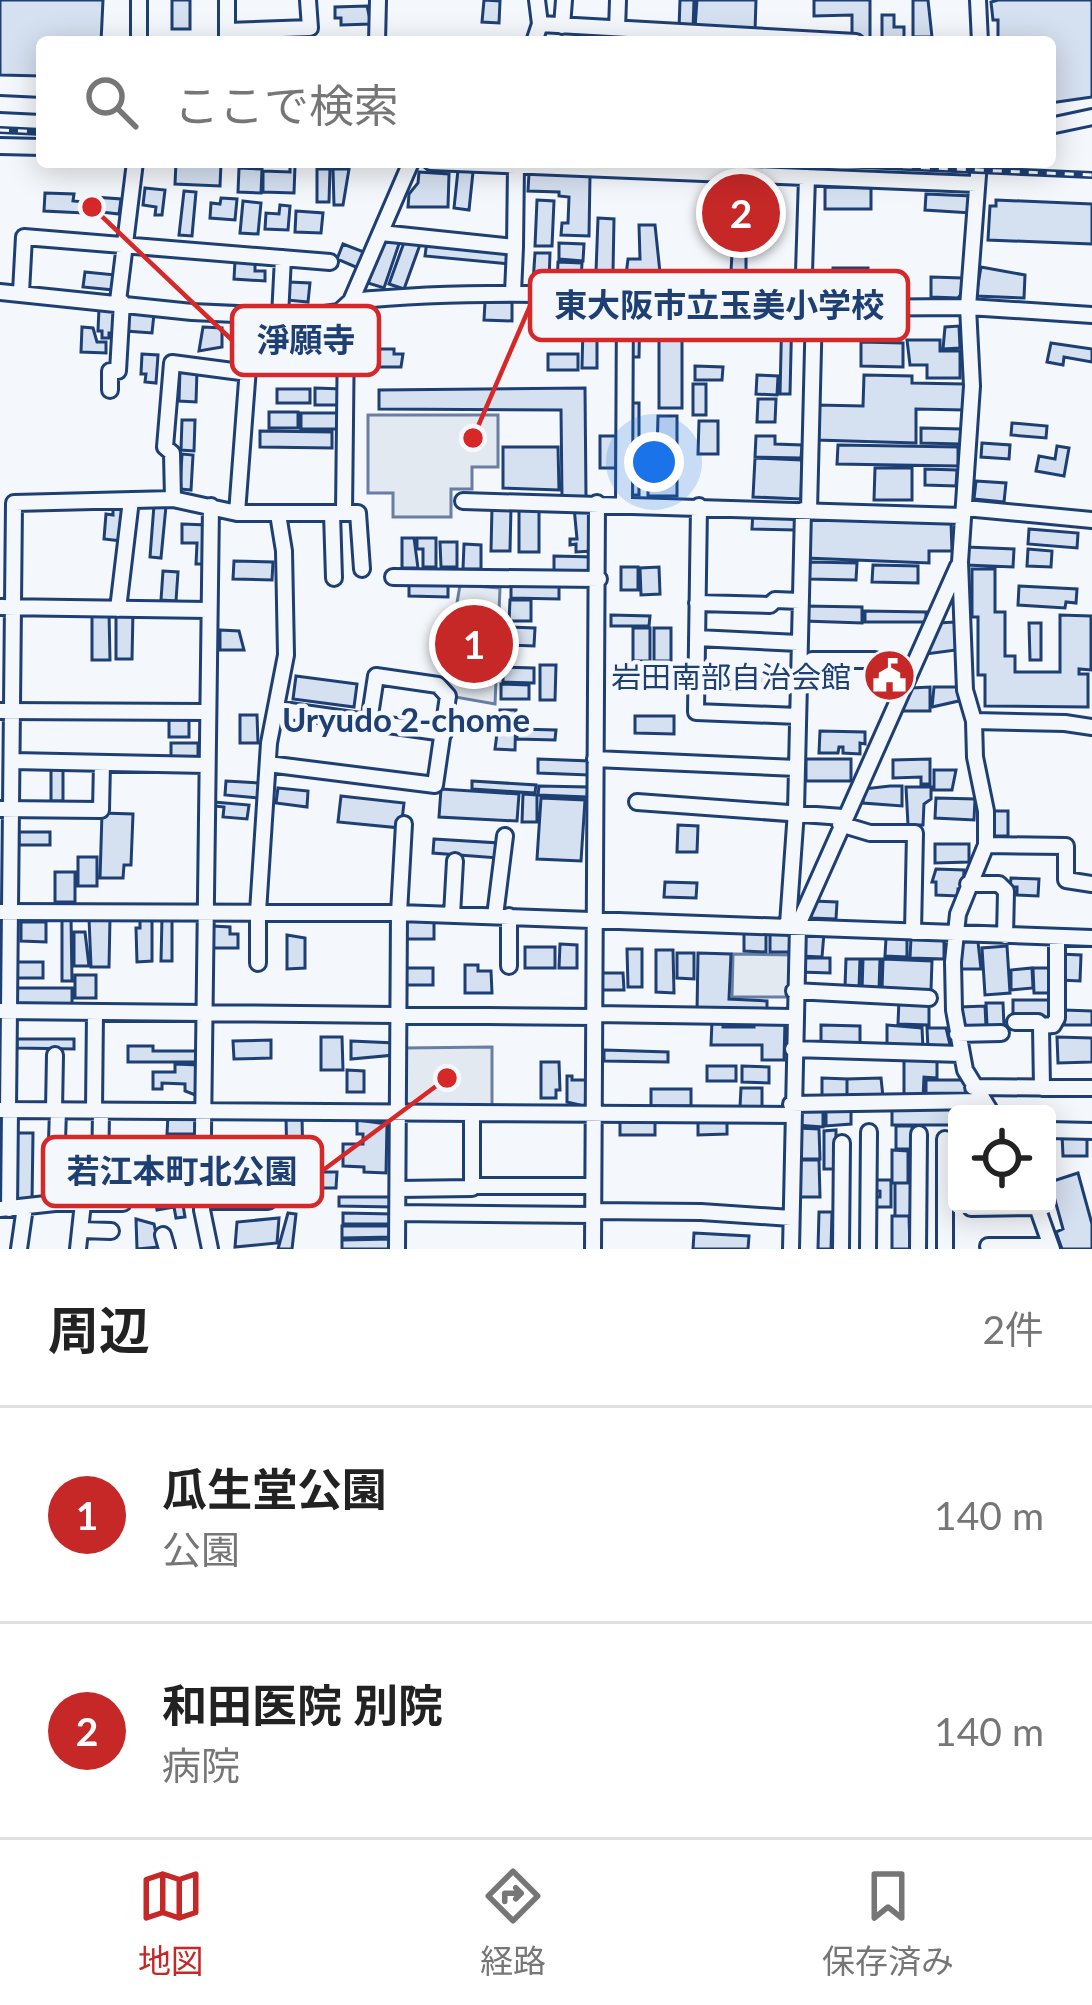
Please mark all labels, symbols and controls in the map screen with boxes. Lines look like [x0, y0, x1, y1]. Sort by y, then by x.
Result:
search box [36, 36, 1056, 168]
icon: search [78, 69, 144, 135]
text: ここで検索 [174, 78, 399, 132]
pin: 2 [702, 168, 780, 258]
callout: 東大阪市立玉美小学校 [530, 271, 908, 340]
text: 東大阪市立玉美小学校 [554, 284, 884, 324]
callout: 淨願寺 [232, 306, 379, 375]
text: 淨願寺 [257, 319, 356, 359]
your location [624, 432, 684, 492]
pin: 1 [435, 599, 513, 689]
public building icon: 岩田南部自治会館 [862, 648, 918, 704]
place label: 岩田南部自治会館 [611, 658, 851, 694]
district label: Uryudo 2-chome [282, 699, 530, 739]
map controls [948, 1105, 1056, 1213]
button: locate [948, 1105, 1056, 1213]
callout: 若江本町北公園 [43, 1137, 322, 1206]
text: 若江本町北公園 [67, 1150, 298, 1190]
text: 周辺 [48, 1299, 150, 1360]
text: 2件 [982, 1306, 1044, 1352]
text: 瓜生堂公園 [162, 1462, 387, 1516]
text: 1 [76, 1492, 98, 1538]
text: 140 m [934, 1492, 1044, 1538]
text: 公園 [162, 1526, 240, 1572]
text: 和田医院 別院 [162, 1678, 443, 1732]
text: 2 [76, 1708, 98, 1754]
text: 140 m [934, 1708, 1044, 1754]
text: 病院 [162, 1742, 240, 1788]
tab: 地図 [138, 1863, 204, 1983]
tab: 経路 [480, 1863, 546, 1983]
tab: 保存済み [822, 1863, 954, 1983]

